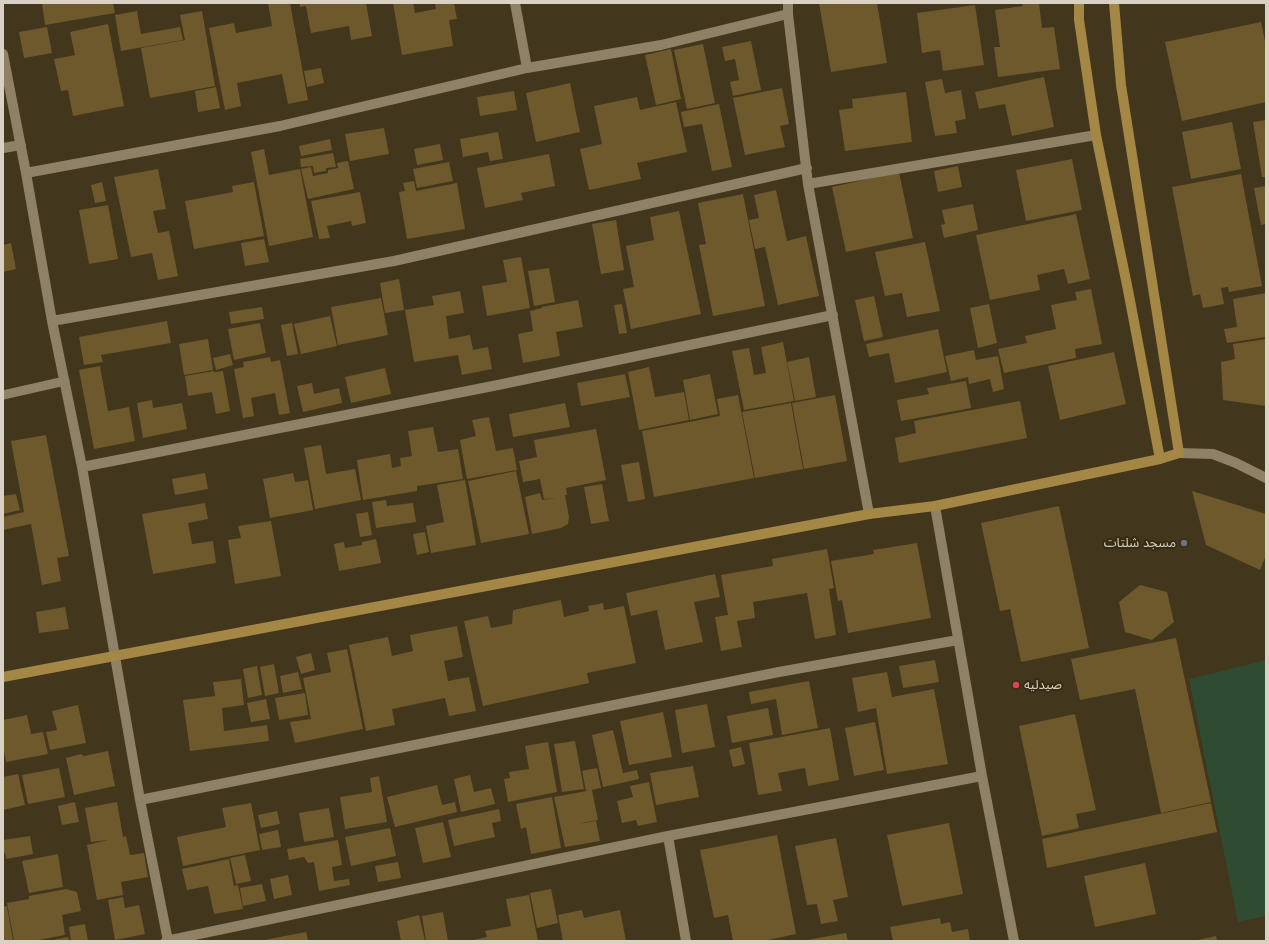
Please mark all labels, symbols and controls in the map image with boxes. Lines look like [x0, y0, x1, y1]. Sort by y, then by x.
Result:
place label: مسجد شلتات [1104, 535, 1176, 551]
marker: مسجد شلتات [1179, 538, 1189, 548]
place label: صيدليه [1024, 677, 1062, 693]
marker: صيدليه [1011, 680, 1021, 690]

